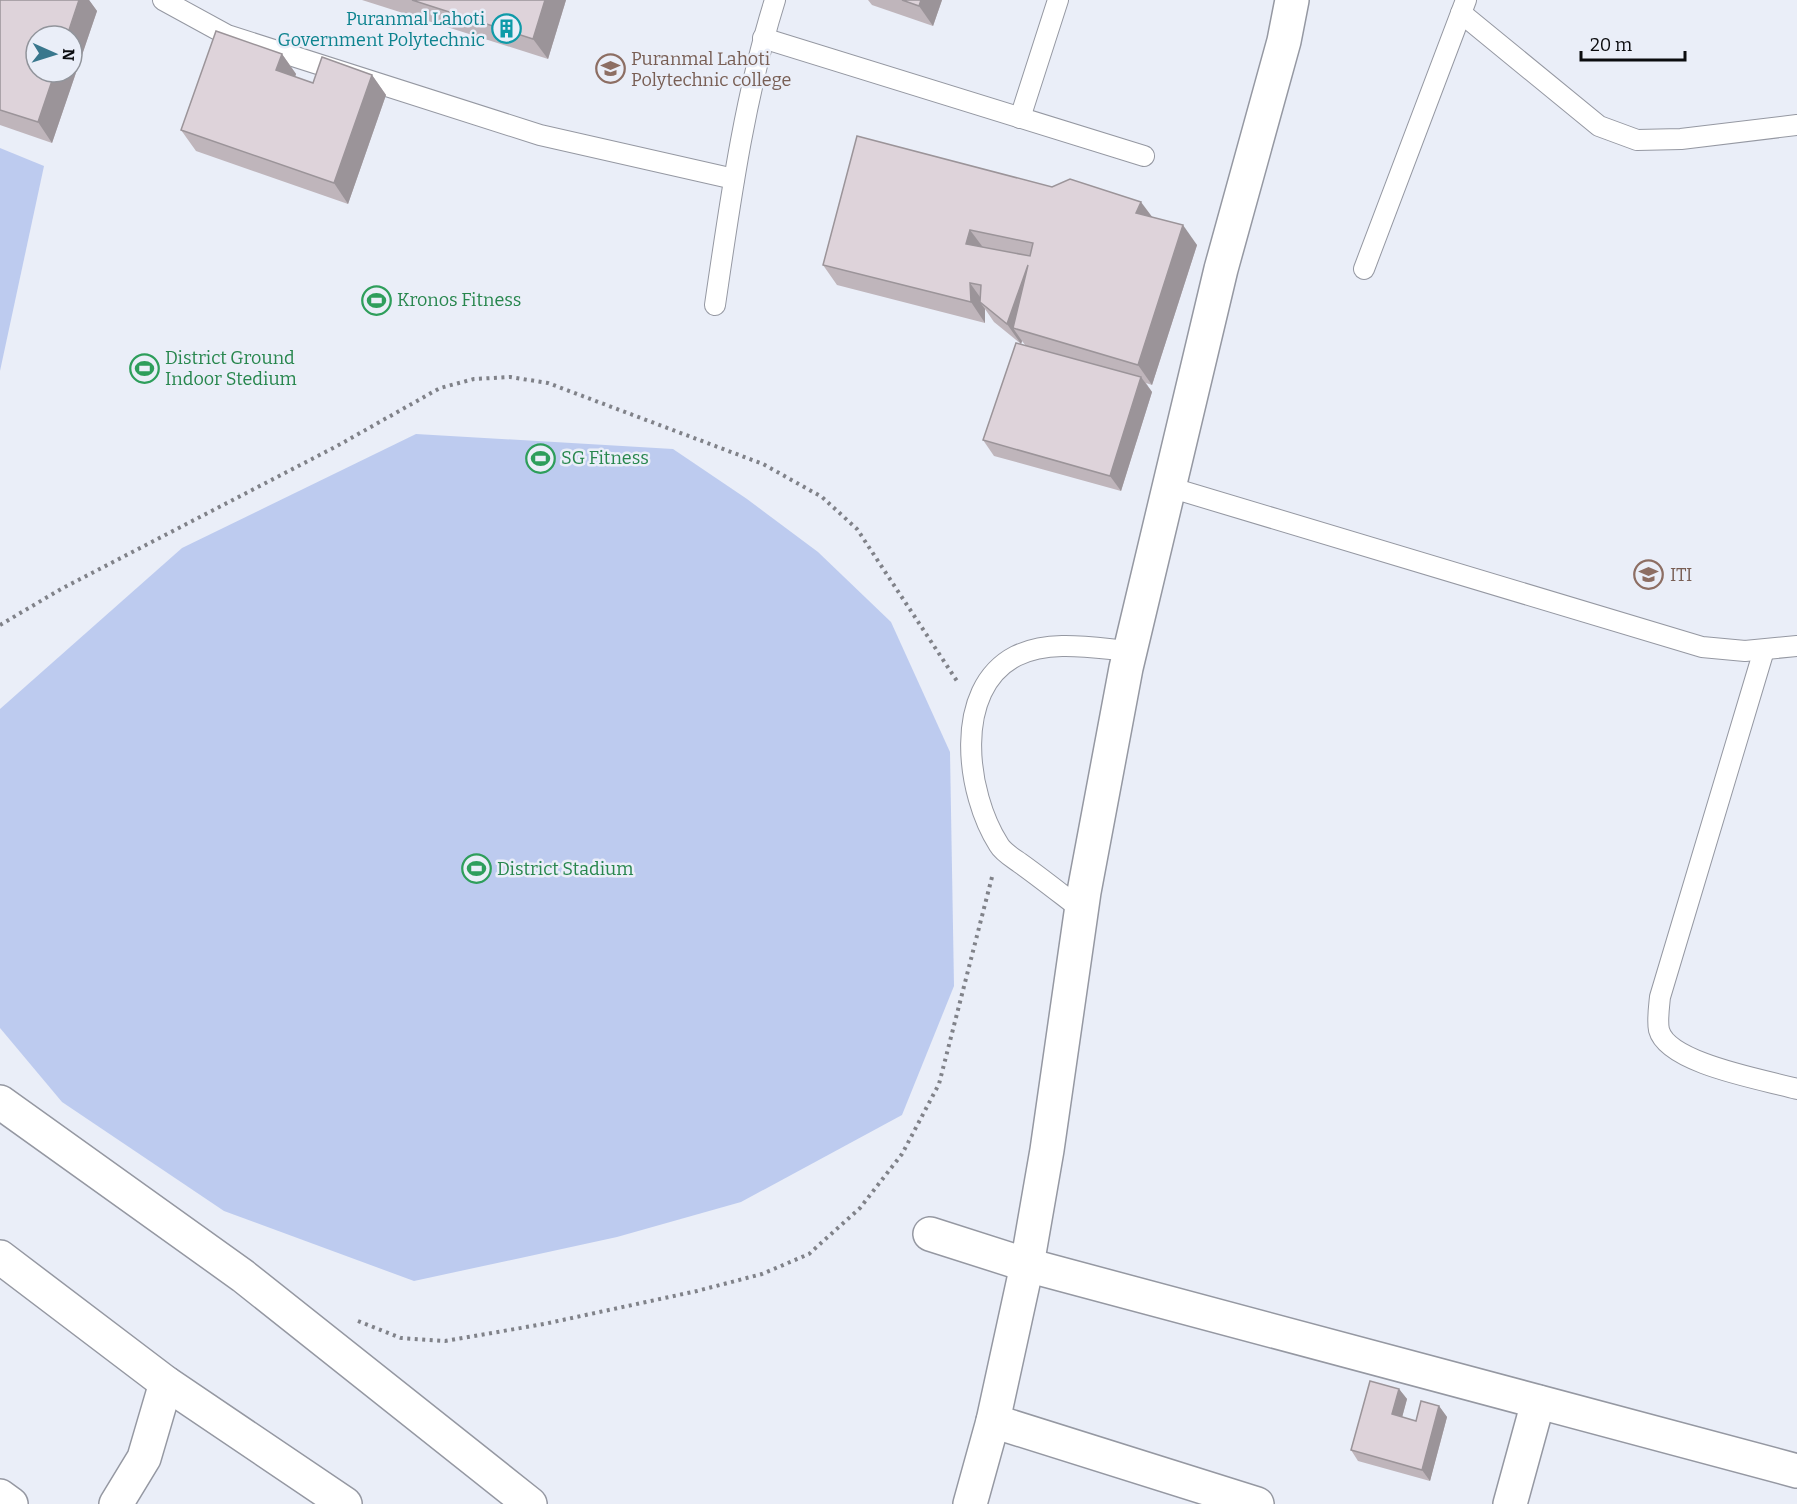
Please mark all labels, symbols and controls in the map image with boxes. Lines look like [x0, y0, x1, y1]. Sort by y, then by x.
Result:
place label: Puranmal Lahoti Government Polytechnic [278, 8, 485, 51]
building icon: Puranmal Lahoti Government Polytechnic [490, 13, 522, 45]
north arrow [24, 24, 84, 84]
scale bar [1581, 24, 1684, 62]
text: 20 m [1590, 34, 1632, 56]
text: N [59, 48, 78, 61]
place label: Puranmal Lahoti Polytechnic college [631, 48, 791, 91]
school or university icon: Puranmal Lahoti Polytechnic college [594, 53, 626, 85]
sports icon: Kronos Fitness [360, 284, 392, 316]
place label: Kronos Fitness [397, 289, 521, 311]
place label: District Ground Indoor Stedium [165, 347, 297, 390]
sports icon: District Ground Indoor Stedium [128, 352, 160, 384]
sports icon: SG Fitness [524, 442, 556, 474]
place label: SG Fitness [561, 447, 649, 469]
school or university icon: ITI [1633, 559, 1665, 591]
place label: ITI [1670, 564, 1692, 586]
sports icon: District Stadium [460, 853, 492, 885]
place label: District Stadium [497, 858, 633, 880]

